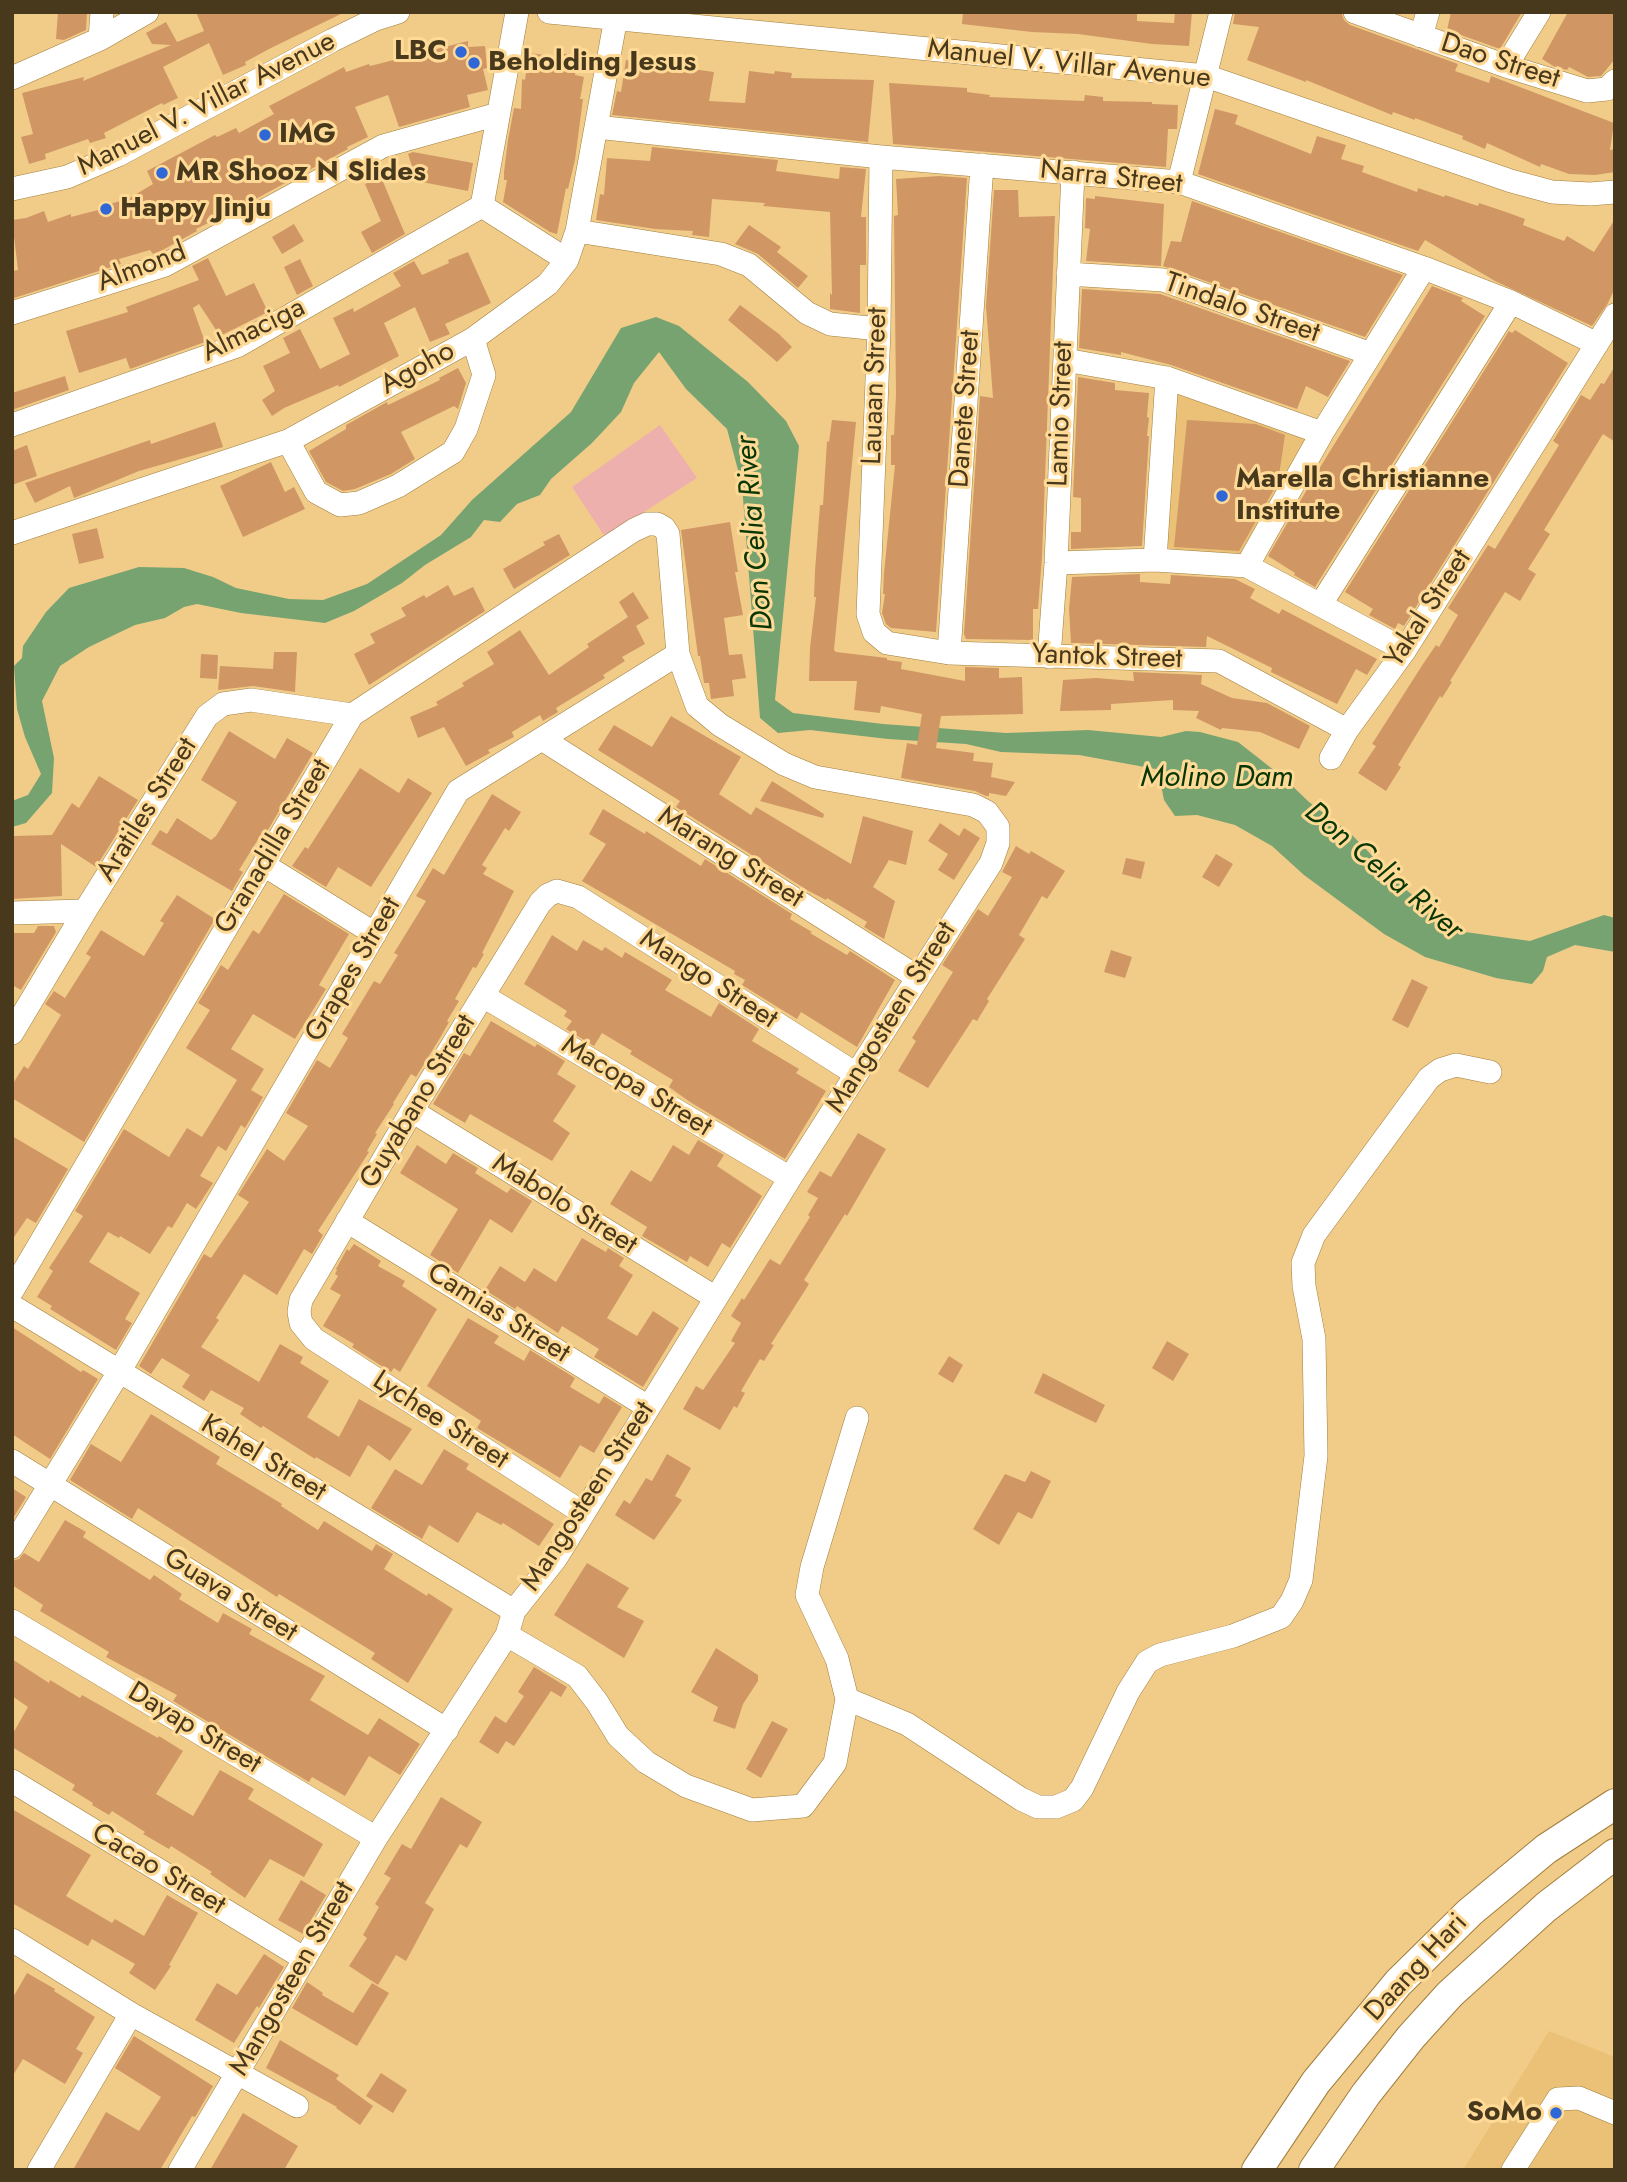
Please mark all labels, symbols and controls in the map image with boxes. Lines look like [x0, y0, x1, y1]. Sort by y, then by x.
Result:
street label: Manuel V. Villar Avenue [73, 25, 341, 185]
street label: Dao Street [1436, 27, 1564, 97]
street label: Manuel V. Villar Avenue [926, 33, 1212, 97]
place label: LBC [394, 35, 447, 69]
marker: LBC [453, 44, 469, 60]
place label: Beholding Jesus [488, 46, 696, 80]
marker: Beholding Jesus [466, 55, 482, 71]
place label: IMG [279, 118, 336, 152]
marker: IMG [257, 127, 273, 143]
street label: Narra Street [1038, 154, 1184, 202]
place label: MR Shooz N Slides [176, 156, 426, 190]
marker: MR Shooz N Slides [154, 165, 170, 181]
place label: Happy Jinju [120, 192, 271, 226]
marker: Happy Jinju [98, 201, 114, 217]
street label: Almond [93, 236, 191, 300]
street label: Tindalo Street [1160, 267, 1324, 351]
street label: Almaciga [197, 292, 311, 370]
street label: Lauaan Street [856, 307, 896, 465]
street label: Danete Street [944, 329, 988, 489]
street label: Agoho [375, 335, 461, 403]
street label: Lamio Street [1043, 341, 1081, 487]
water label: Don Celia River [730, 434, 782, 632]
place label: Marella Christianne Institute [1236, 463, 1489, 529]
marker: Marella Christianne Institute [1214, 488, 1230, 504]
street label: Yakal Street [1378, 544, 1480, 674]
street label: Yantok Street [1031, 639, 1183, 677]
street label: Aratiles Street [91, 732, 205, 888]
street label: Granadilla Street [209, 754, 339, 940]
water label: Molino Dam [1140, 761, 1294, 797]
water label: Don Celia River [1296, 795, 1470, 949]
street label: Marang Street [651, 800, 809, 916]
street label: Grapes Street [299, 892, 409, 1048]
street label: Mangosteen Street [820, 916, 964, 1120]
street label: Mango Street [633, 923, 783, 1037]
street label: Guyabano Street [354, 1009, 484, 1195]
street label: Macopa Street [555, 1029, 717, 1145]
street label: Mabolo Street [485, 1147, 643, 1263]
street label: Camias Street [421, 1257, 575, 1371]
street label: Lychee Street [366, 1365, 514, 1477]
street label: Mangosteen Street [515, 1396, 663, 1598]
street label: Kahel Street [194, 1409, 332, 1509]
street label: Guava Street [157, 1542, 303, 1650]
street label: Dayap Street [121, 1676, 267, 1782]
street label: Cacao Street [85, 1817, 231, 1923]
street label: Mangosteen Street [224, 1876, 362, 2082]
street label: Daang Hari [1359, 1907, 1475, 2029]
place label: SoMo [1467, 2096, 1542, 2130]
marker: SoMo [1548, 2105, 1564, 2121]

